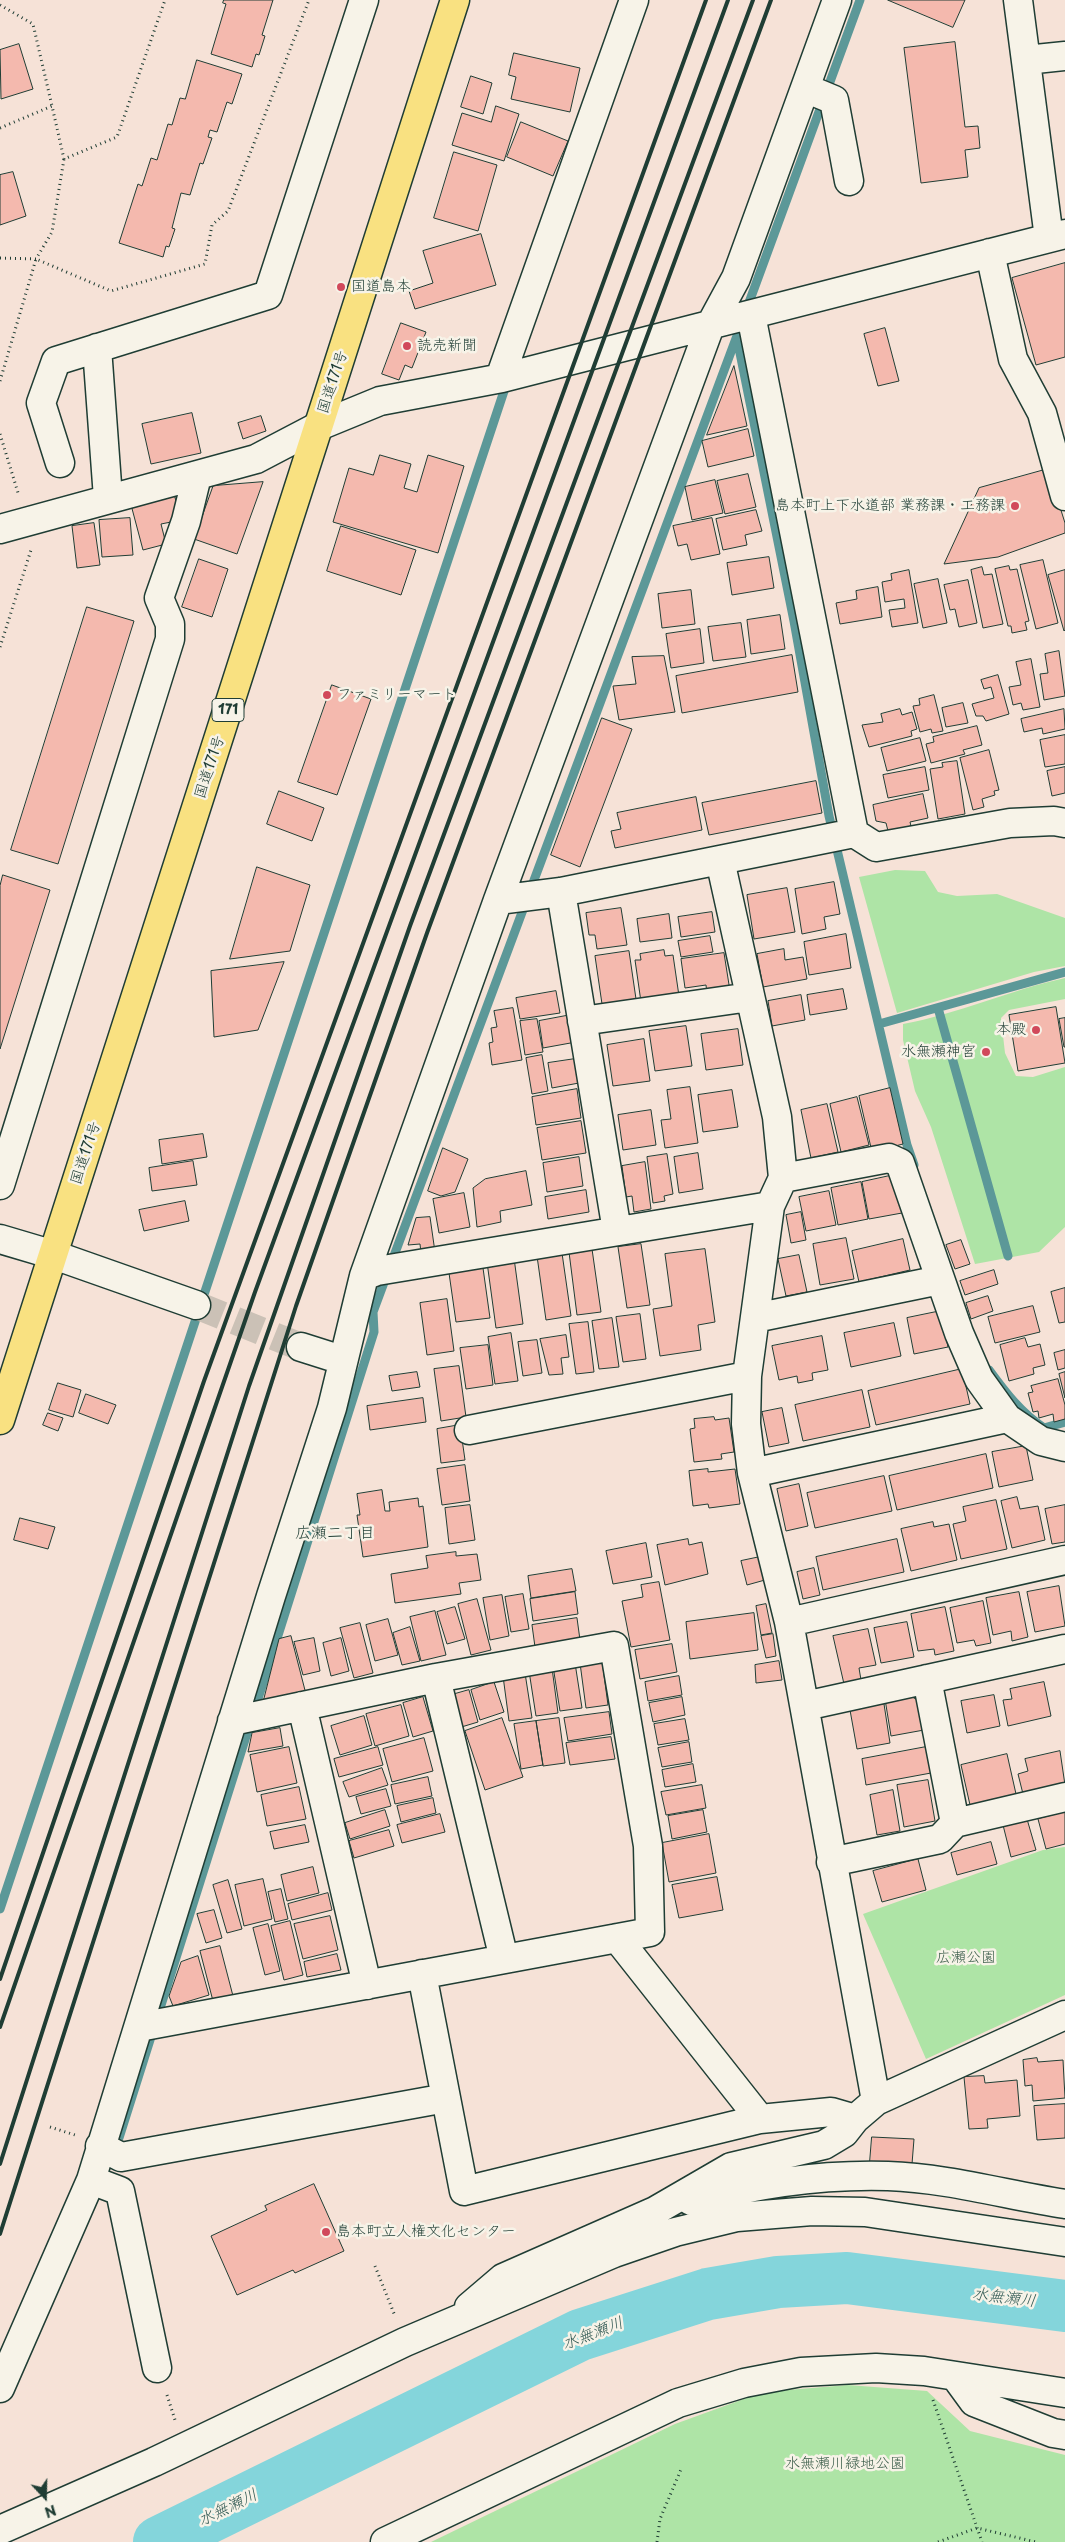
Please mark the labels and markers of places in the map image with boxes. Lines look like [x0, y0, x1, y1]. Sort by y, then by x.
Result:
place label: 国道島本 [351, 278, 411, 296]
marker: 国道島本 [335, 281, 347, 293]
place label: 読売新聞 [417, 337, 477, 355]
marker: 読売新聞 [401, 340, 413, 352]
place label: 島本町上下水道部 業務課・工務課 [775, 497, 1005, 515]
marker: 島本町上下水道部 業務課・工務課 [1009, 500, 1021, 512]
place label: ファミリーマート [337, 686, 457, 704]
marker: ファミリーマート [321, 689, 333, 701]
place label: 本殿 [996, 1021, 1026, 1039]
marker: 本殿 [1030, 1024, 1042, 1036]
place label: 水無瀬神宮 [901, 1043, 976, 1061]
marker: 水無瀬神宮 [980, 1046, 992, 1058]
place label: 島本町立人権文化センター [336, 2223, 516, 2241]
marker: 島本町立人権文化センター [320, 2226, 332, 2238]

